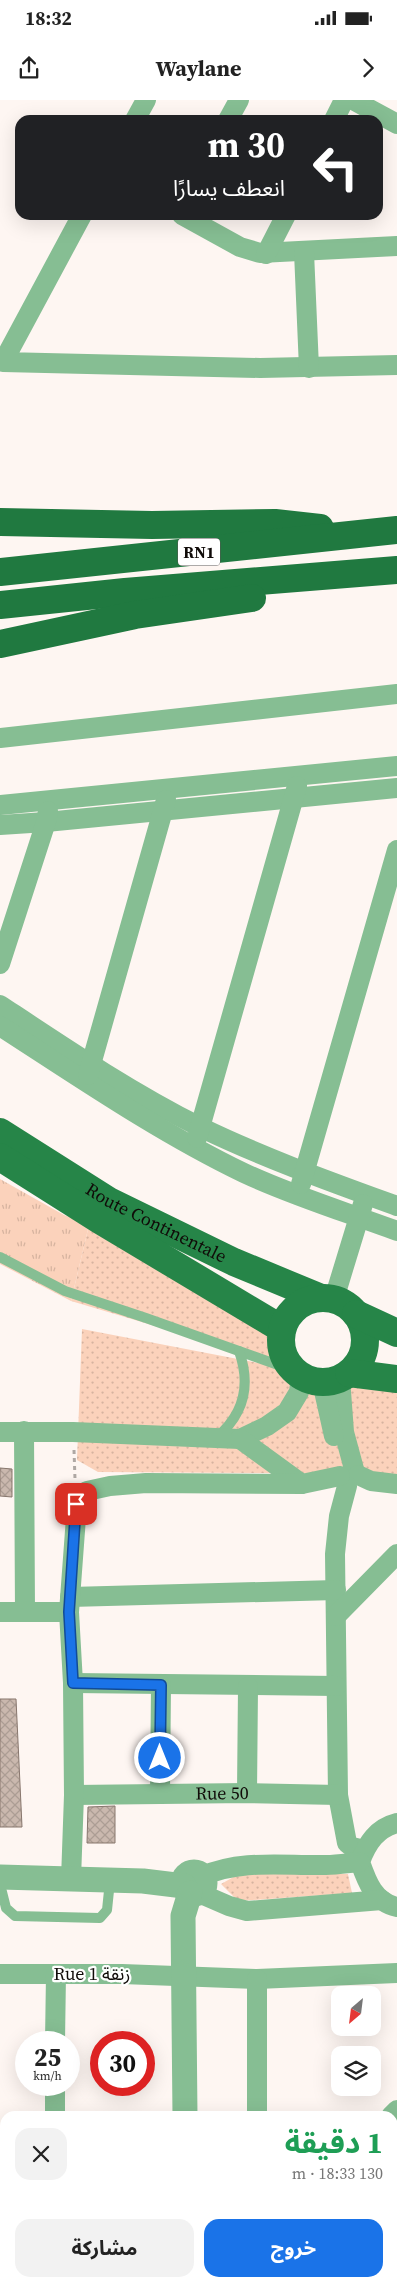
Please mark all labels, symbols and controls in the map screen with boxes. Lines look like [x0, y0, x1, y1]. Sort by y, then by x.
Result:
text: 18:32 [25, 5, 72, 31]
text: Waylane [156, 53, 241, 83]
icon: share [15, 54, 43, 82]
icon: forward [354, 54, 382, 82]
text: 30 m [208, 121, 285, 169]
icon: left [303, 135, 368, 200]
text: انعطف يسارًا [173, 173, 285, 203]
road number: RN1 [178, 538, 220, 566]
street label: Route Continentale [81, 1176, 231, 1269]
pin [55, 1483, 97, 1525]
icon: arrive [62, 1490, 90, 1518]
position arrow [133, 1731, 185, 1783]
street label: Rue 50 [195, 1780, 249, 1806]
street label: Rue 1 زنقة [54, 1961, 130, 1986]
north arrow [331, 1986, 381, 2036]
map controls [331, 1986, 381, 2096]
speed limit sign: 30 [90, 2031, 155, 2096]
text: 25 [34, 2040, 61, 2074]
button: layers [331, 2046, 381, 2096]
text: km/h [33, 2068, 62, 2084]
text: 1 دقيقة [285, 2122, 383, 2163]
button: close [15, 2128, 67, 2180]
text: 130 m · 18:33 [292, 2162, 383, 2184]
button: مشاركة [15, 2219, 194, 2277]
button: خروج [204, 2219, 383, 2277]

